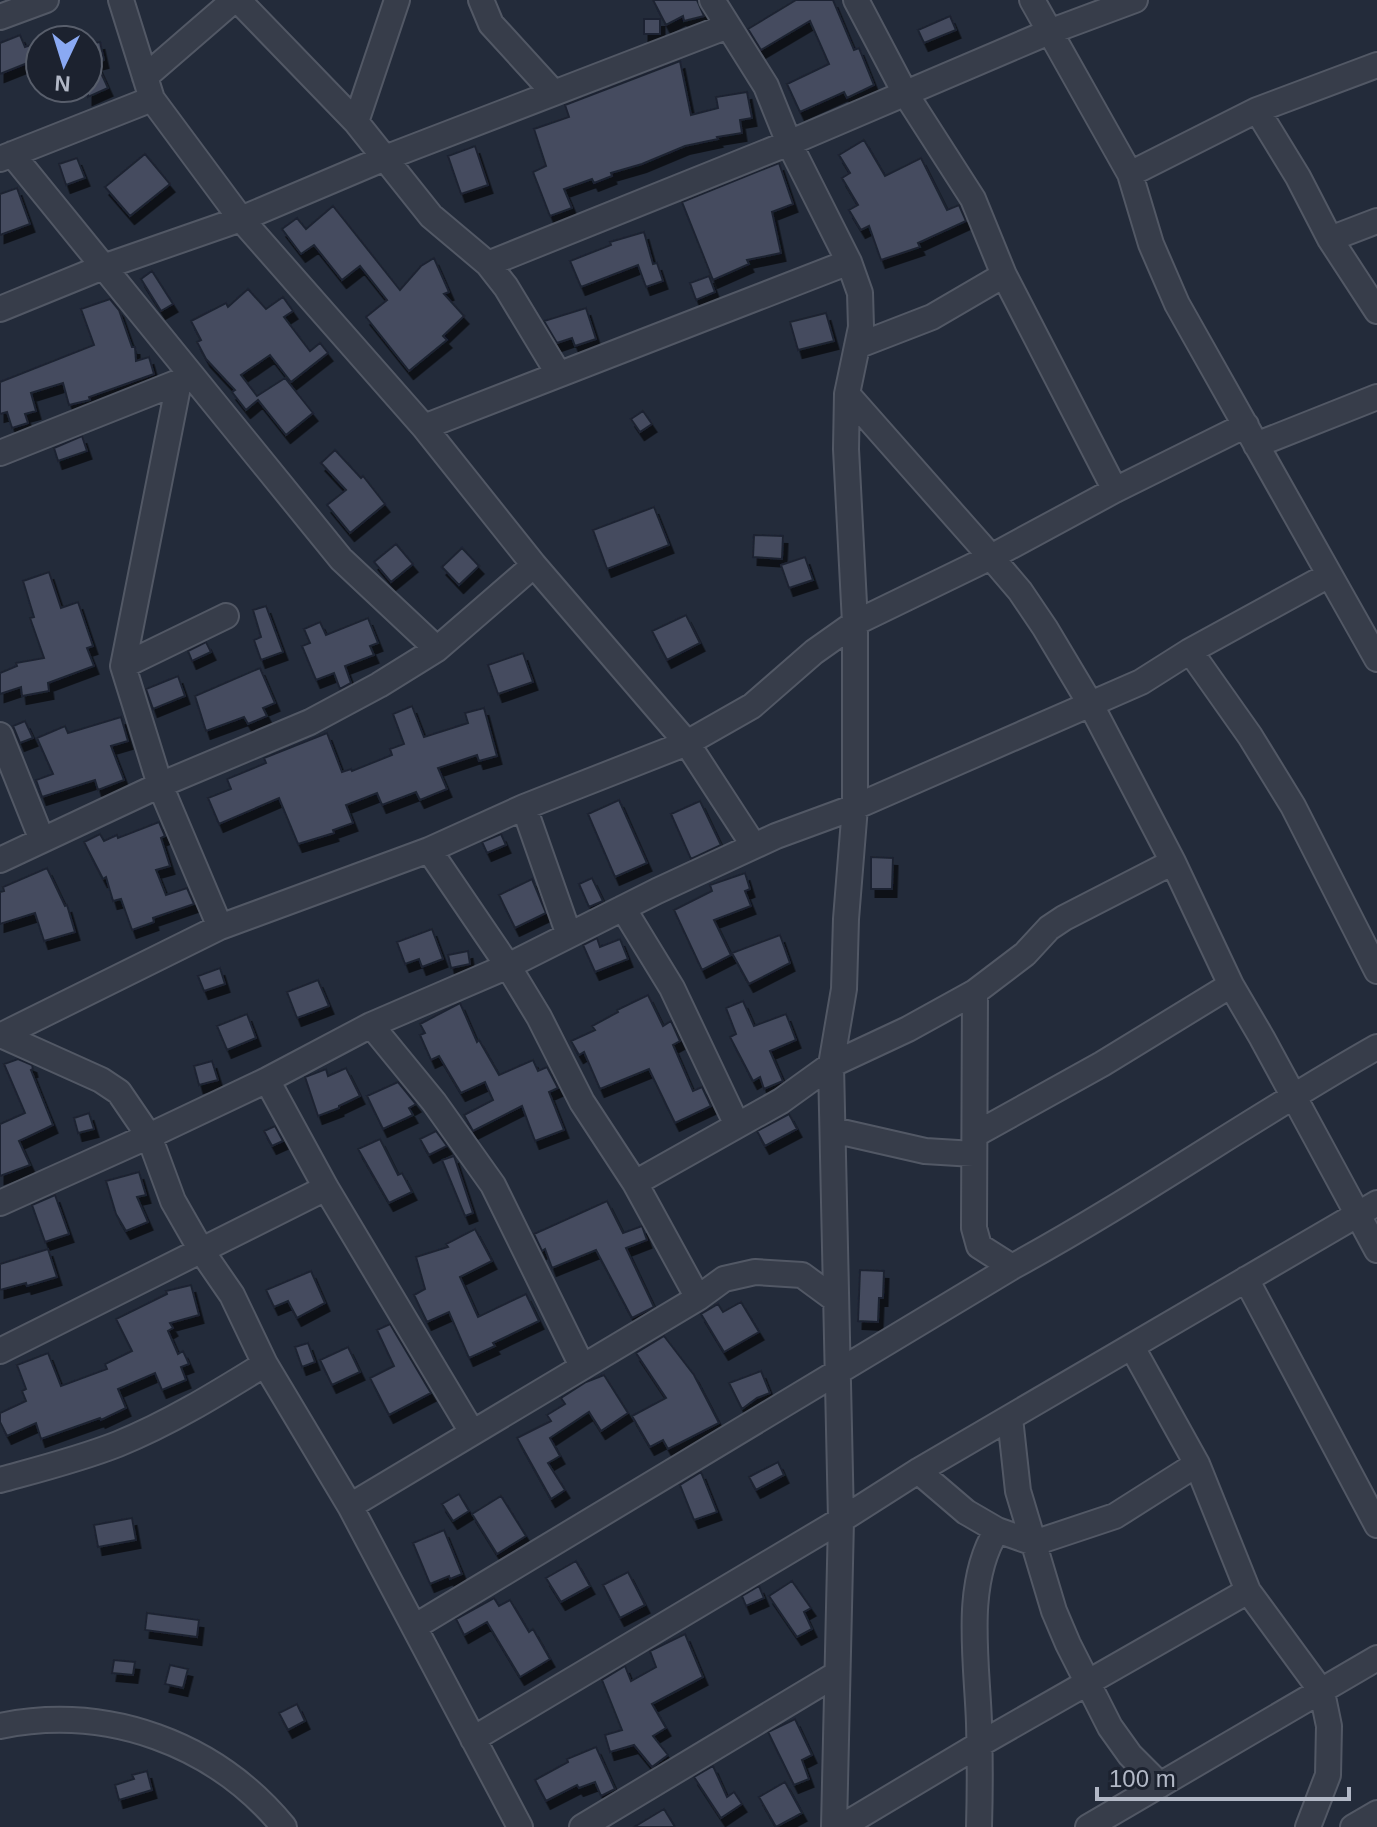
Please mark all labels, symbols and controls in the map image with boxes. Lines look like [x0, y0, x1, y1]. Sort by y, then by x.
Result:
north arrow [24, 24, 104, 104]
text: N [54, 70, 71, 96]
scale bar [1097, 1751, 1349, 1801]
text: 100 m [1109, 1765, 1176, 1792]

